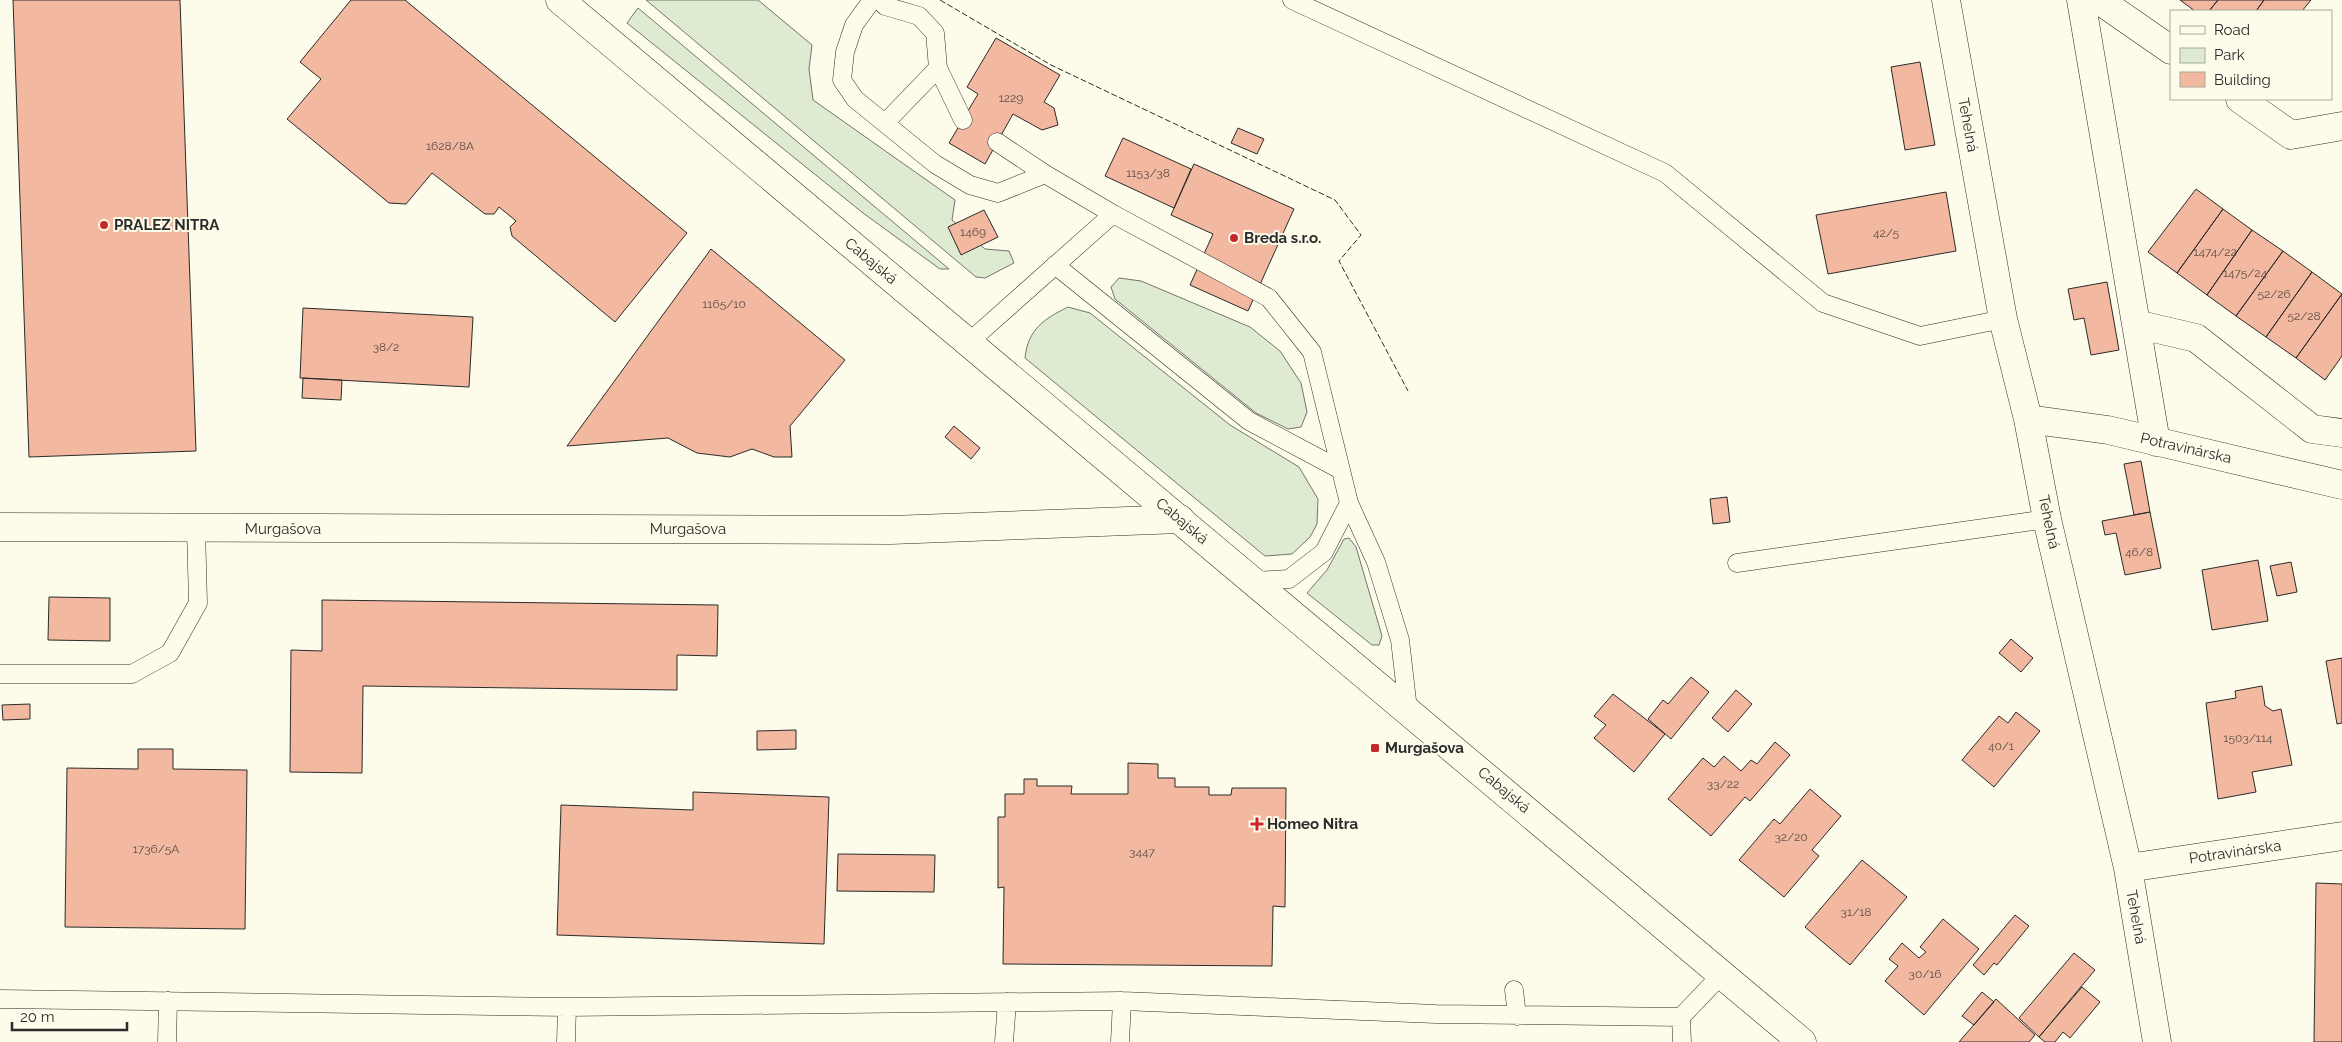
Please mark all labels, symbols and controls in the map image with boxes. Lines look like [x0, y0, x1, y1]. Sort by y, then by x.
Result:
legend [2170, 10, 2332, 100]
text: Road [2214, 21, 2250, 39]
text: Park [2214, 46, 2245, 64]
text: Building [2214, 71, 2271, 89]
house number: 1229 [999, 91, 1023, 105]
street label: Tehelná [1954, 96, 1982, 154]
house number: 1628/8A [426, 139, 474, 153]
house number: 1153/38 [1126, 166, 1170, 180]
place label: PRALEZ NITRA [114, 216, 220, 234]
marker: PRALEZ NITRA [98, 219, 110, 231]
house number: 1469 [960, 225, 986, 239]
house number: 42/5 [1873, 226, 1900, 240]
place label: Breda s.r.o. [1244, 229, 1321, 247]
marker: Breda s.r.o. [1228, 232, 1240, 244]
street label: Cabajská [841, 234, 901, 288]
house number: 1474/22 [2193, 245, 2237, 259]
house number: 1475/24 [2223, 266, 2268, 280]
house number: 52/26 [2257, 287, 2291, 301]
house number: 1165/10 [702, 297, 746, 311]
house number: 52/28 [2287, 309, 2321, 323]
house number: 38/2 [373, 340, 399, 354]
street label: Potravinárska [2139, 429, 2233, 467]
street label: Tehelná [2034, 493, 2064, 551]
street label: Cabajská [1152, 494, 1212, 548]
street label: Murgašova [245, 520, 321, 538]
street label: Murgašova [650, 520, 726, 538]
house number: 46/8 [2125, 545, 2153, 559]
house number: 1503/114 [2223, 731, 2273, 745]
place label: Murgašova [1385, 739, 1464, 757]
house number: 40/1 [1988, 739, 2014, 753]
marker: Murgašova [1369, 742, 1381, 754]
street label: Cabajská [1474, 763, 1534, 817]
house number: 33/22 [1707, 777, 1739, 791]
place label: Homeo Nitra [1267, 815, 1359, 833]
marker: Homeo Nitra [1251, 818, 1263, 830]
house number: 32/20 [1774, 830, 1808, 844]
street label: Potravinárska [2188, 837, 2282, 867]
house number: 1736/5A [133, 842, 179, 856]
house number: 3447 [1129, 845, 1156, 859]
street label: Tehelná [2122, 888, 2150, 946]
house number: 31/18 [1841, 905, 1871, 919]
house number: 30/16 [1908, 967, 1942, 981]
scale bar [12, 1000, 128, 1032]
text: 20 m [20, 1008, 55, 1026]

